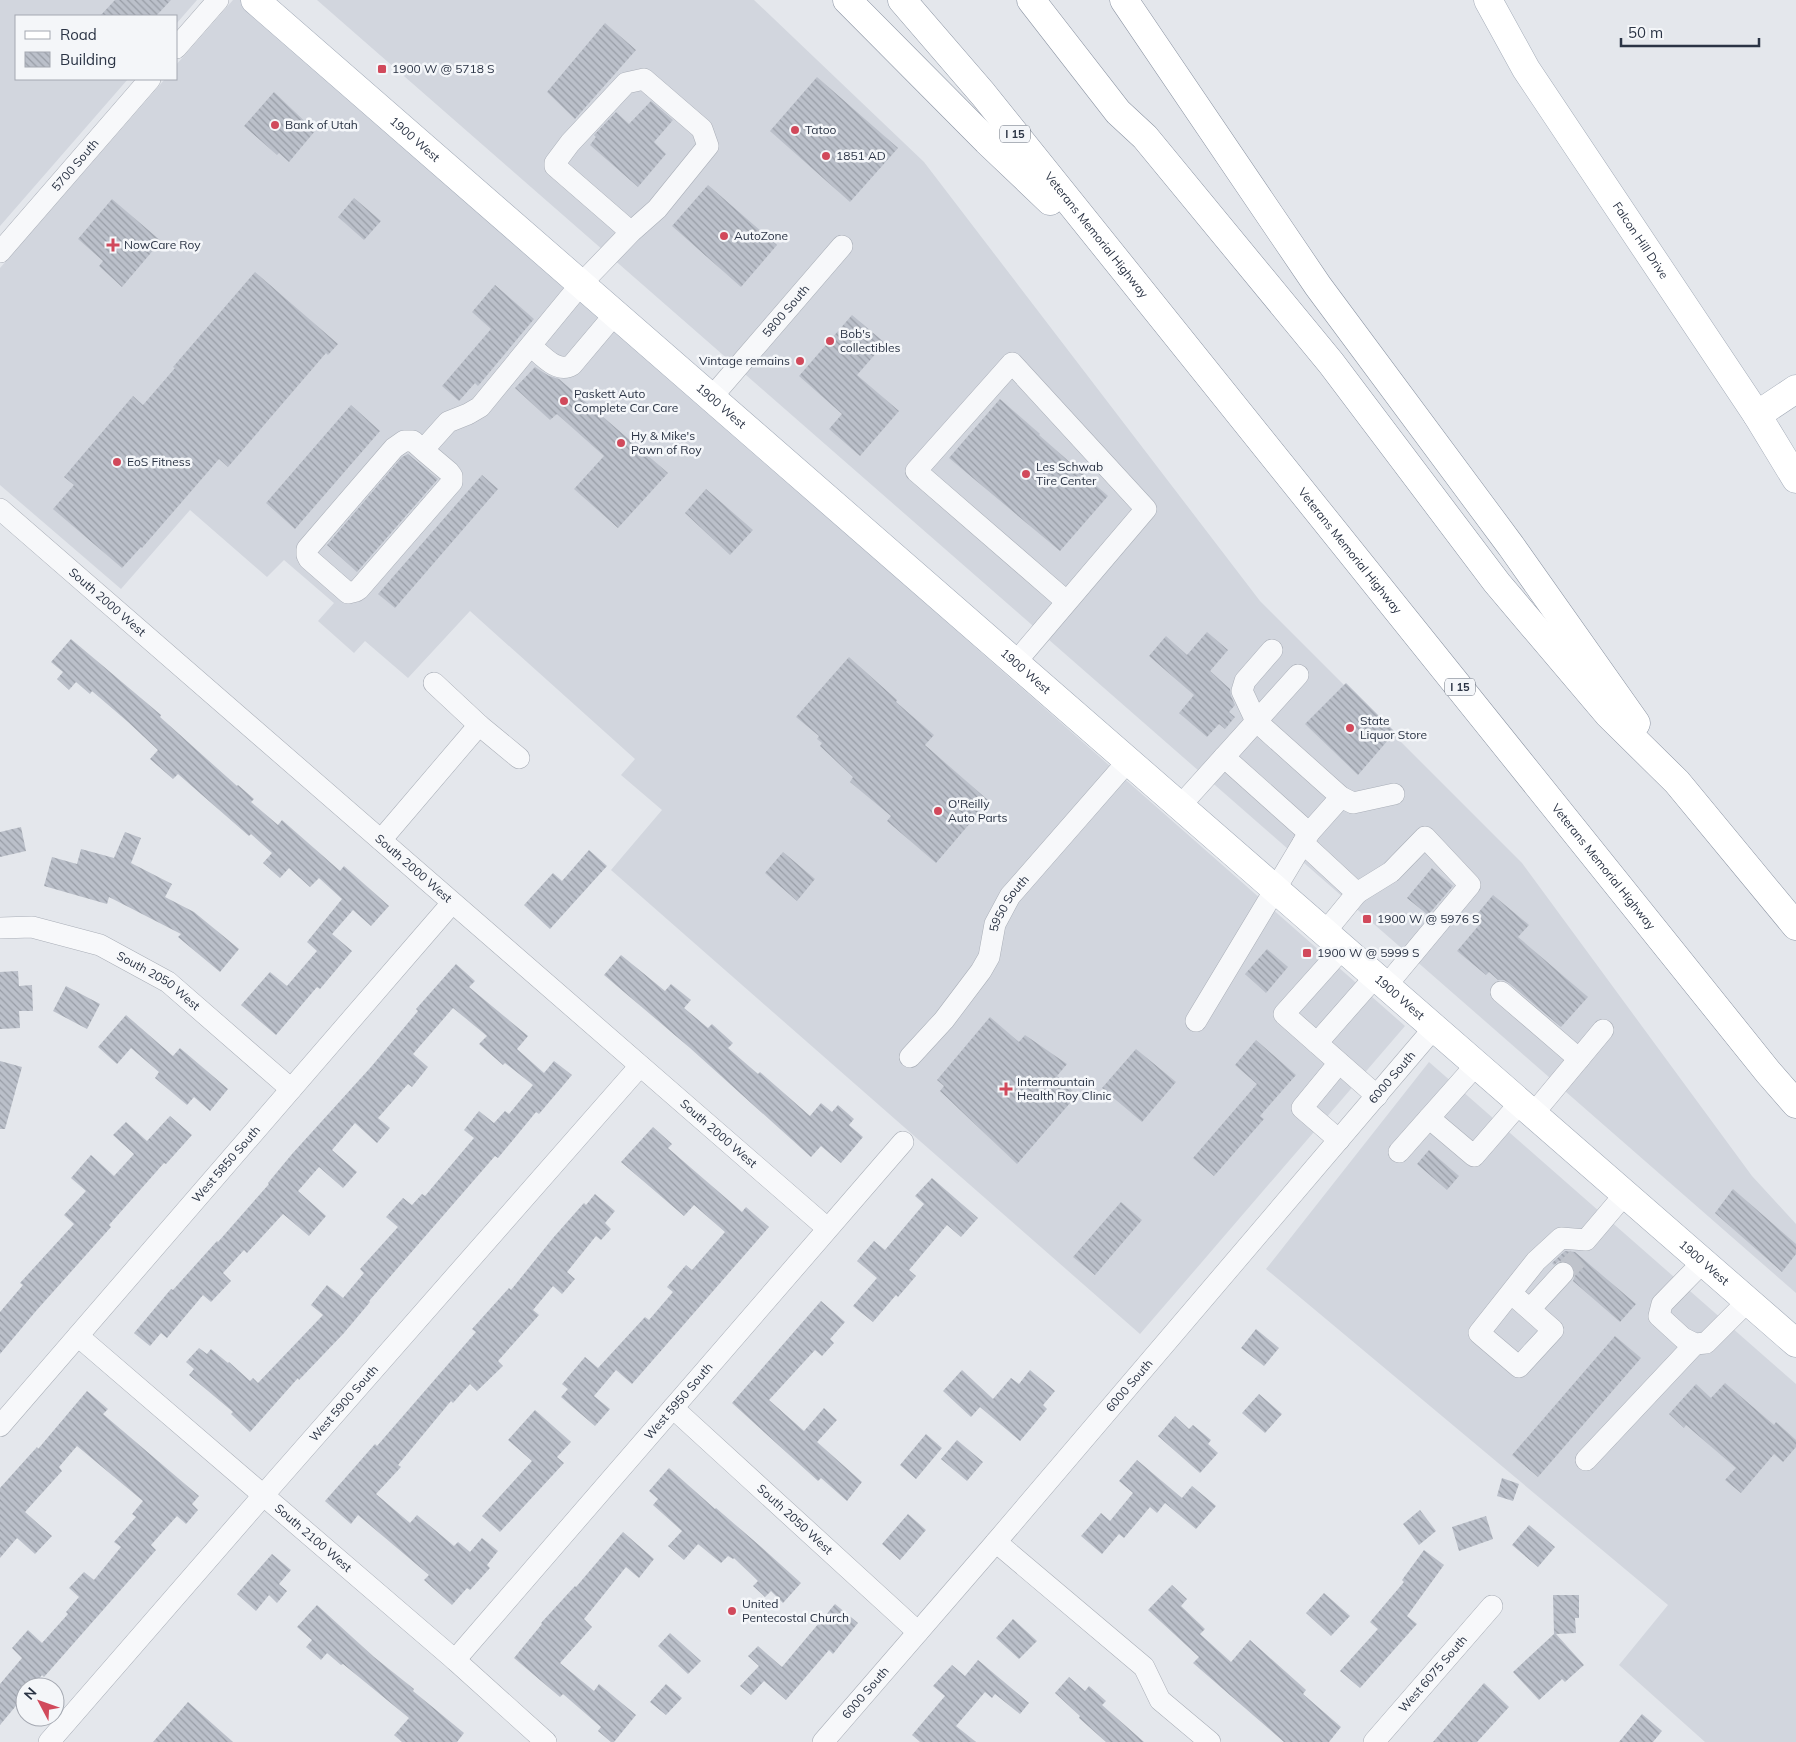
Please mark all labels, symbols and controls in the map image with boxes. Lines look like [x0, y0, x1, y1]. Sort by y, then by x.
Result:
legend [15, 15, 178, 80]
scale bar [1621, 15, 1758, 47]
text: 50 m [1628, 23, 1663, 42]
text: Road [60, 25, 97, 44]
text: Building [60, 50, 116, 69]
place label: 1900 W @ 5718 S [392, 61, 495, 76]
marker: 1900 W @ 5718 S [376, 63, 388, 75]
street label: 1900 West [387, 113, 443, 165]
place label: Bank of Utah [285, 117, 358, 132]
marker: Bank of Utah [269, 119, 281, 131]
place label: Tatoo [805, 122, 837, 137]
marker: Tatoo [789, 124, 801, 136]
road number: I 15 [1000, 126, 1030, 142]
street label: 5700 South [48, 136, 102, 194]
place label: 1851 AD [836, 148, 886, 163]
marker: 1851 AD [820, 150, 832, 162]
street label: Veterans Memorial Highway [1042, 169, 1152, 301]
street label: Falcon Hill Drive [1610, 199, 1672, 282]
place label: AutoZone [734, 228, 788, 243]
marker: AutoZone [718, 230, 730, 242]
place label: NowCare Roy [124, 237, 201, 252]
marker: NowCare Roy [106, 238, 120, 252]
street label: 5800 South [759, 281, 812, 340]
place label: Bob's collectibles [840, 326, 900, 355]
marker: Bob's collectibles [824, 335, 836, 347]
place label: Vintage remains [699, 353, 790, 368]
marker: Vintage remains [794, 355, 806, 367]
street label: 1900 West [693, 380, 749, 431]
place label: Paskett Auto Complete Car Care [574, 386, 678, 415]
marker: Paskett Auto Complete Car Care [558, 395, 570, 407]
place label: Hy & Mike's Pawn of Roy [631, 428, 702, 457]
marker: Hy & Mike's Pawn of Roy [615, 437, 627, 449]
place label: EoS Fitness [127, 454, 191, 469]
marker: EoS Fitness [111, 456, 123, 468]
place label: Les Schwab Tire Center [1036, 459, 1103, 488]
marker: Les Schwab Tire Center [1020, 468, 1032, 480]
street label: Veterans Memorial Highway [1295, 485, 1406, 617]
street label: South 2000 West [66, 564, 149, 639]
street label: 1900 West [998, 645, 1054, 697]
road number: I 15 [1445, 679, 1475, 696]
place label: State Liquor Store [1360, 713, 1427, 742]
marker: State Liquor Store [1344, 722, 1356, 734]
place label: O'Reilly Auto Parts [948, 796, 1007, 825]
street label: Veterans Memorial Highway [1549, 800, 1659, 933]
marker: O'Reilly Auto Parts [932, 805, 944, 817]
street label: South 2000 West [372, 831, 455, 906]
street label: 5950 South [986, 872, 1032, 933]
place label: 1900 W @ 5976 S [1377, 911, 1480, 926]
marker: 1900 W @ 5976 S [1361, 913, 1373, 925]
place label: 1900 W @ 5999 S [1317, 945, 1420, 960]
marker: 1900 W @ 5999 S [1301, 947, 1313, 959]
street label: South 2050 West [114, 948, 203, 1013]
street label: 1900 West [1372, 971, 1428, 1023]
street label: 6000 South [1365, 1048, 1418, 1106]
place label: Intermountain Health Roy Clinic [1017, 1074, 1111, 1103]
marker: Intermountain Health Roy Clinic [999, 1082, 1013, 1096]
street label: South 2000 West [677, 1096, 760, 1171]
street label: West 5850 South [189, 1122, 263, 1205]
street label: 1900 West [1676, 1237, 1732, 1288]
street label: 6000 South [1102, 1356, 1156, 1415]
street label: West 5950 South [641, 1359, 716, 1443]
street label: West 5900 South [306, 1362, 381, 1444]
street label: South 2050 West [754, 1481, 836, 1557]
street label: South 2100 West [272, 1500, 355, 1575]
place label: United Pentecostal Church [742, 1596, 849, 1625]
marker: United Pentecostal Church [726, 1605, 738, 1617]
street label: West 6075 South [1395, 1632, 1470, 1715]
street label: 6000 South [838, 1663, 892, 1722]
north arrow [15, 1677, 65, 1727]
text: N [20, 1684, 40, 1703]

